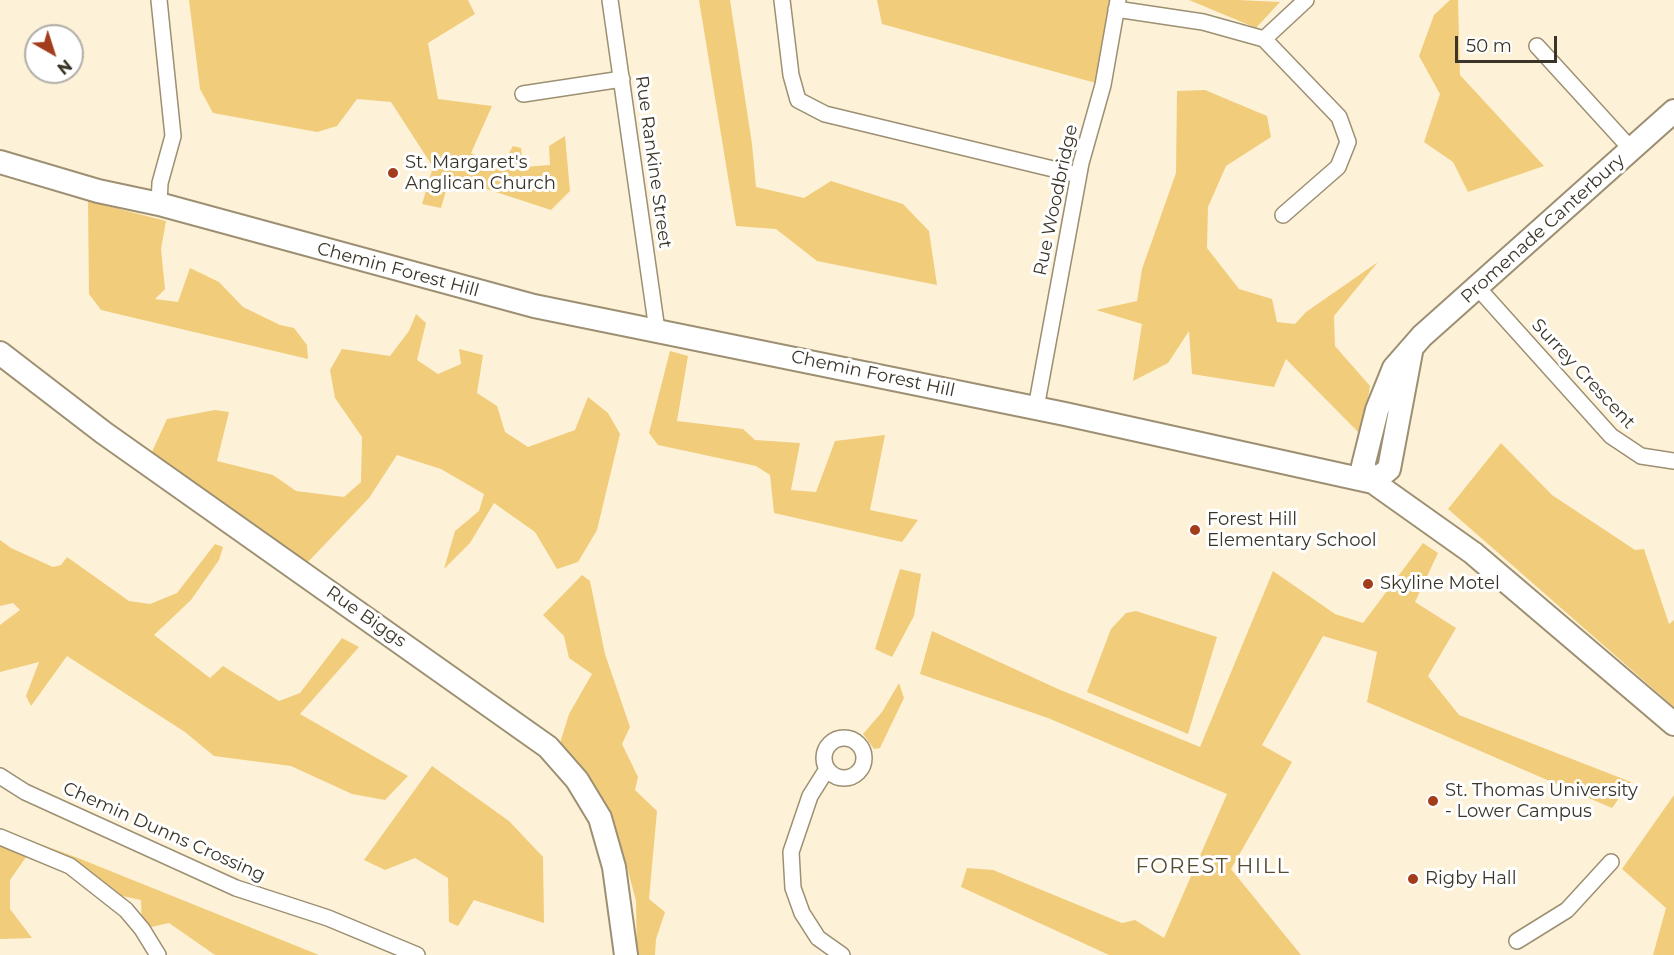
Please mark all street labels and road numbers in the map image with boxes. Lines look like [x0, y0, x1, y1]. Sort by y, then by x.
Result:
street label: Rue Rankine Street [630, 74, 676, 250]
street label: Rue Woodbridge [1029, 122, 1083, 278]
street label: Promenade Canterbury [1457, 150, 1629, 308]
street label: Chemin Forest Hill [315, 238, 481, 302]
street label: Surrey Crescent [1527, 315, 1639, 433]
street label: Chemin Forest Hill [789, 346, 957, 402]
street label: Rue Biggs [322, 582, 410, 652]
street label: Chemin Dunns Crossing [59, 778, 269, 886]

